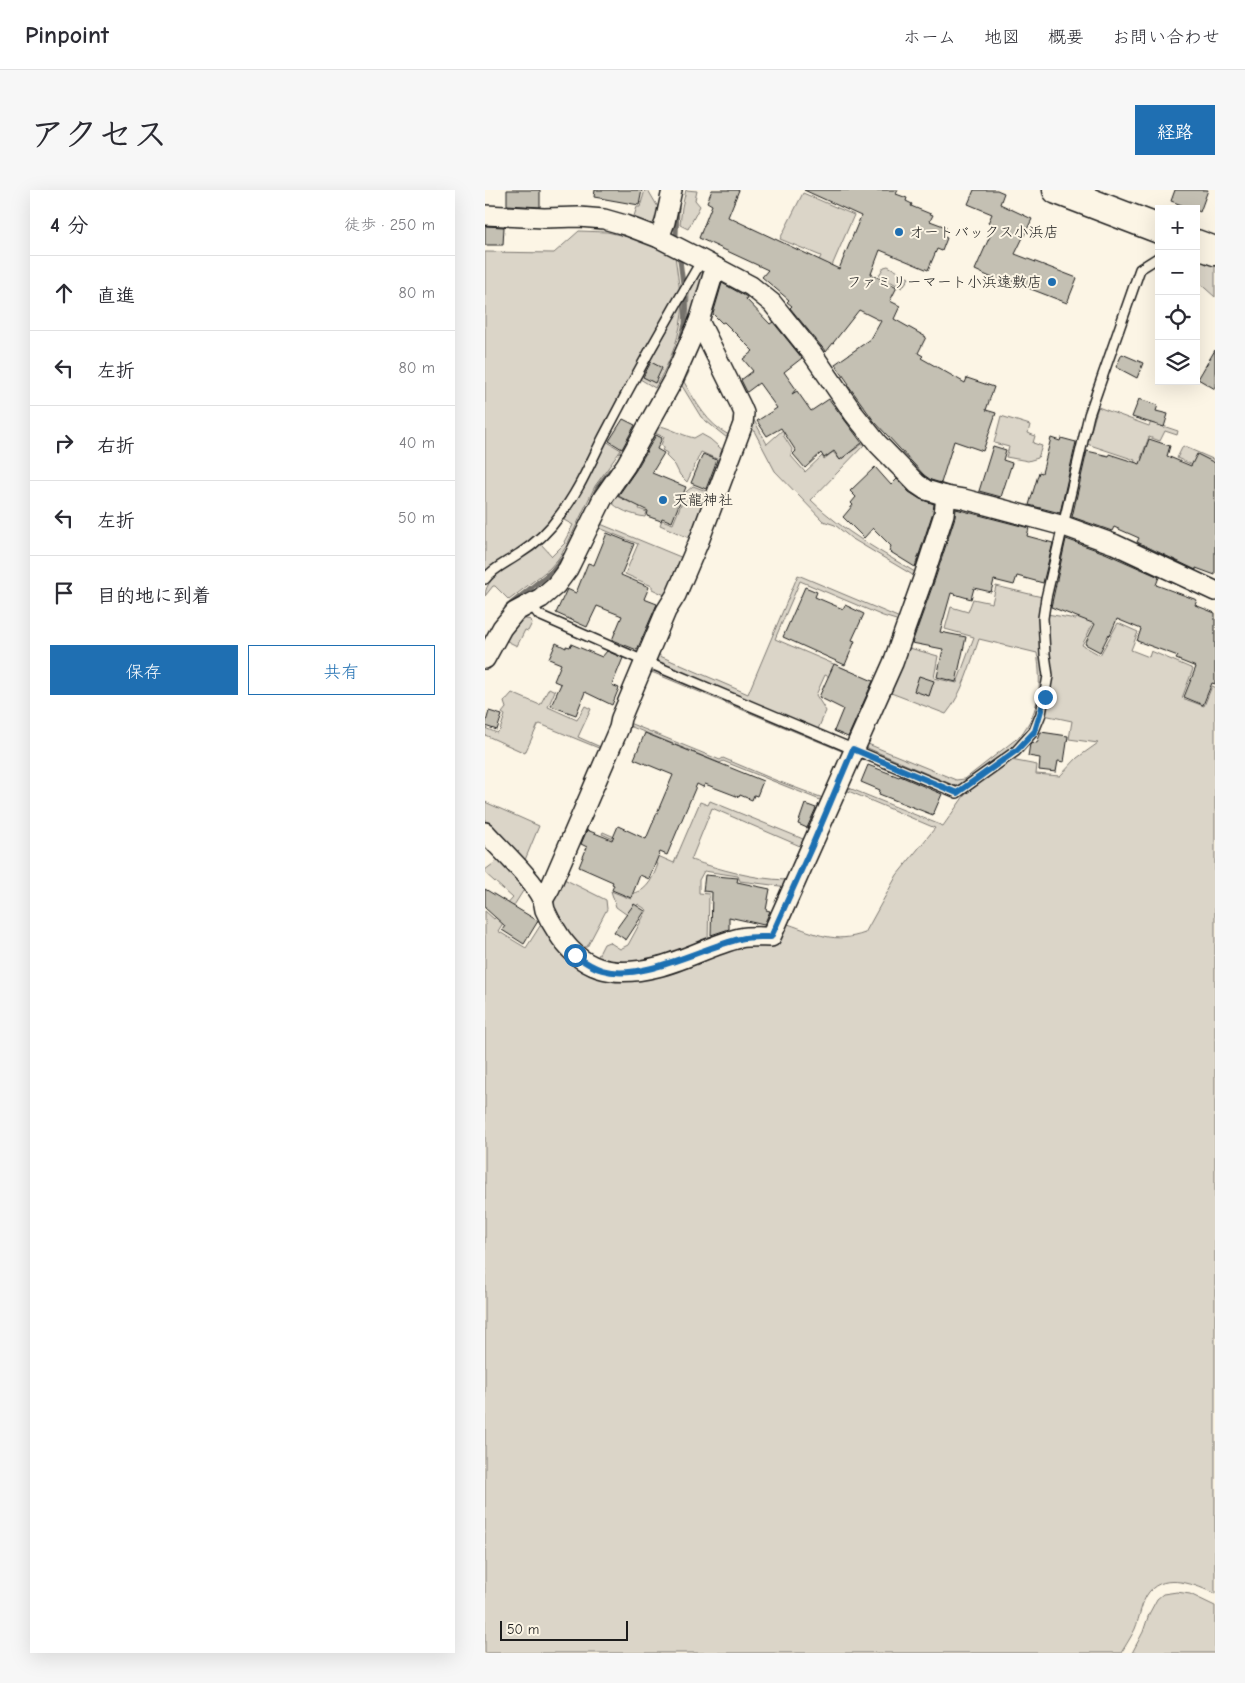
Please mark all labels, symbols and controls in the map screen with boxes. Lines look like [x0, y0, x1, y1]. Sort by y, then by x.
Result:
text: Pinpoint [25, 21, 109, 49]
text: ホーム [903, 27, 956, 48]
text: 地図 [984, 27, 1020, 48]
text: 概要 [1048, 27, 1084, 48]
text: お問い合わせ [1112, 27, 1220, 48]
button: 経路 [1135, 105, 1215, 155]
text: アクセス [30, 114, 168, 155]
map controls [1155, 205, 1200, 385]
button: + [1155, 205, 1200, 250]
text: 4 分 [50, 213, 88, 237]
text: 徒歩 · 250 m [344, 216, 435, 234]
place label: オートバックス小浜店 [909, 223, 1059, 241]
marker: オートバックス小浜店 [893, 226, 905, 238]
button: − [1155, 250, 1200, 295]
place label: ファミリーマート小浜遠敷店 [847, 273, 1042, 291]
marker: ファミリーマート小浜遠敷店 [1046, 276, 1058, 288]
icon: ahead [50, 279, 78, 307]
text: 80 m [398, 284, 435, 302]
text: 直進 [97, 285, 135, 307]
button: locate [1155, 295, 1200, 340]
button: layers [1155, 340, 1200, 385]
icon: left [50, 354, 78, 382]
text: 80 m [398, 359, 435, 377]
text: 左折 [97, 360, 135, 382]
icon: right [50, 429, 78, 457]
text: 40 m [399, 434, 435, 452]
text: 右折 [97, 435, 135, 457]
place label: 天龍神社 [673, 491, 733, 509]
marker: 天龍神社 [657, 494, 669, 506]
icon: left [50, 504, 78, 532]
text: 50 m [398, 509, 435, 527]
text: 左折 [97, 510, 135, 532]
icon: arrive [50, 579, 78, 607]
text: 目的地に到着 [97, 585, 211, 607]
button: 保存 [50, 645, 238, 695]
button: 共有 [248, 645, 435, 695]
route end [1034, 686, 1057, 709]
route start [564, 944, 587, 967]
scale bar [500, 1618, 627, 1641]
text: 50 m [507, 1621, 539, 1638]

